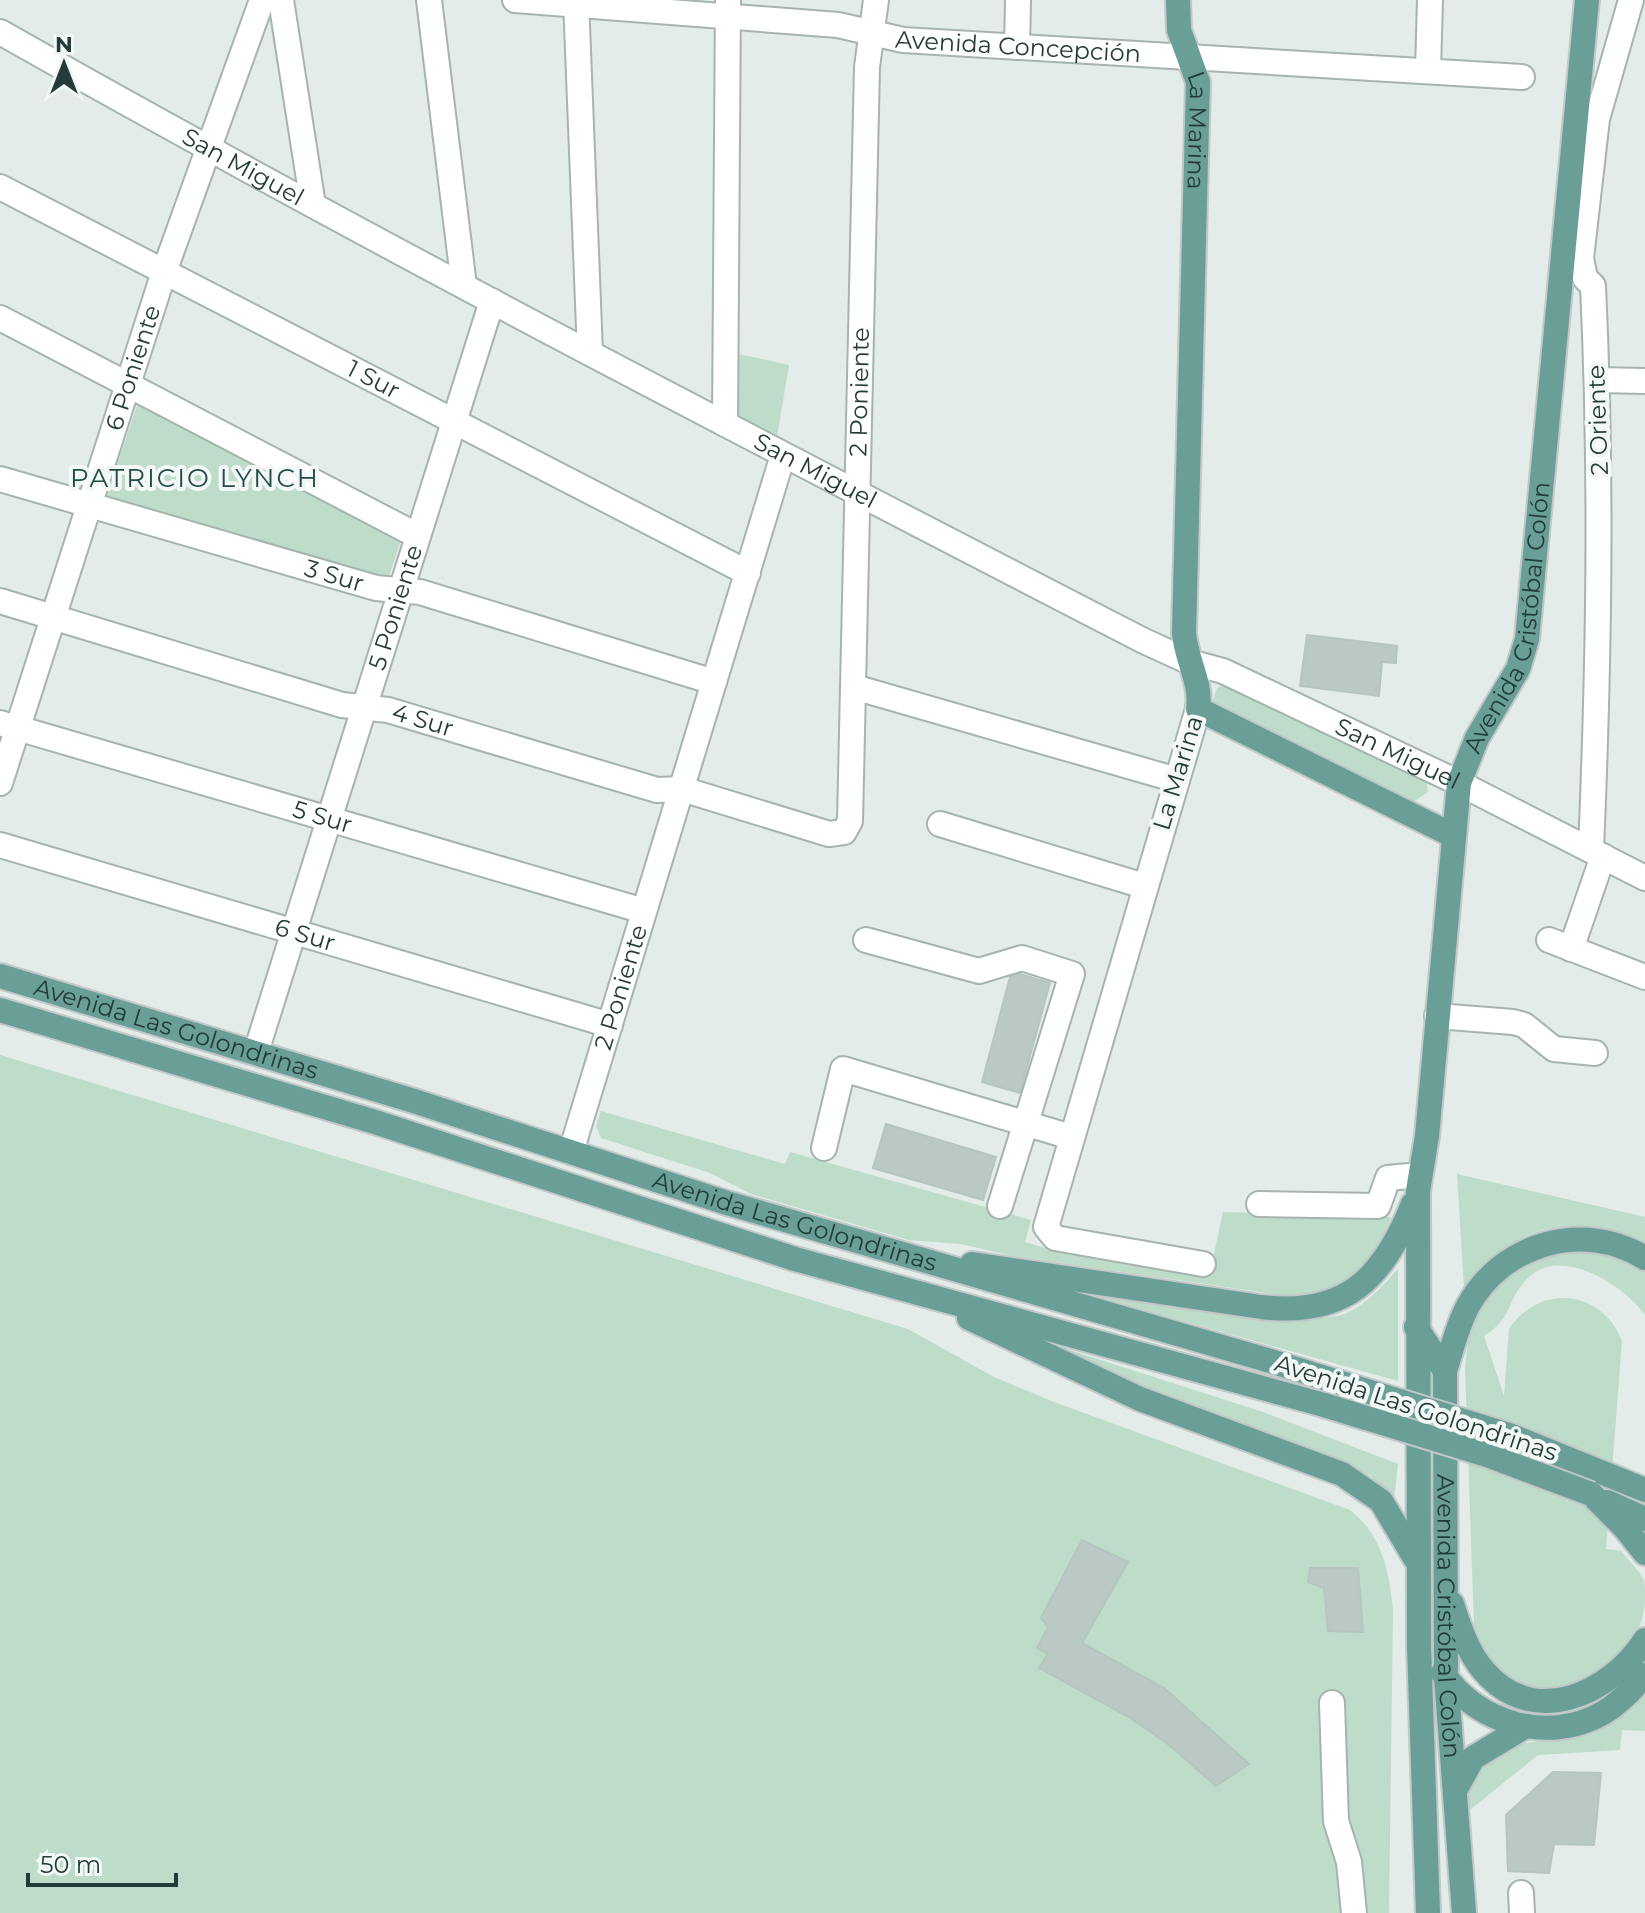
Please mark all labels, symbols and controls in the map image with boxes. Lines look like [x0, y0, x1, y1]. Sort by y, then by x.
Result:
north arrow [24, 24, 104, 104]
street label: Avenida Concepción [894, 25, 1142, 68]
text: N [55, 31, 73, 58]
street label: La Marina [1181, 67, 1213, 190]
street label: San Miguel [177, 122, 309, 212]
street label: 6 Poniente [99, 301, 166, 434]
street label: 2 Poniente [843, 327, 875, 457]
street label: 1 Sur [342, 354, 405, 405]
street label: 2 Oriente [1581, 364, 1614, 476]
street label: San Miguel [749, 427, 882, 514]
district label: PATRICIO LYNCH [70, 462, 320, 494]
street label: Avenida Cristóbal Colón [1457, 480, 1556, 757]
street label: 5 Poniente [362, 541, 428, 673]
street label: 3 Sur [301, 553, 367, 598]
street label: 4 Sur [389, 697, 457, 743]
street label: San Miguel [1331, 711, 1465, 795]
street label: La Marina [1146, 712, 1209, 833]
street label: 5 Sur [290, 794, 356, 839]
street label: 6 Sur [272, 912, 339, 957]
street label: 2 Poniente [588, 921, 653, 1053]
street label: Avenida Las Golondrinas [31, 972, 322, 1085]
street label: Avenida Las Golondrinas [649, 1165, 940, 1277]
street label: Avenida Las Golondrinas [1271, 1348, 1561, 1467]
street label: Avenida Cristóbal Colón [1431, 1474, 1467, 1759]
scale bar [28, 1837, 176, 1887]
text: 50 m [40, 1850, 101, 1879]

